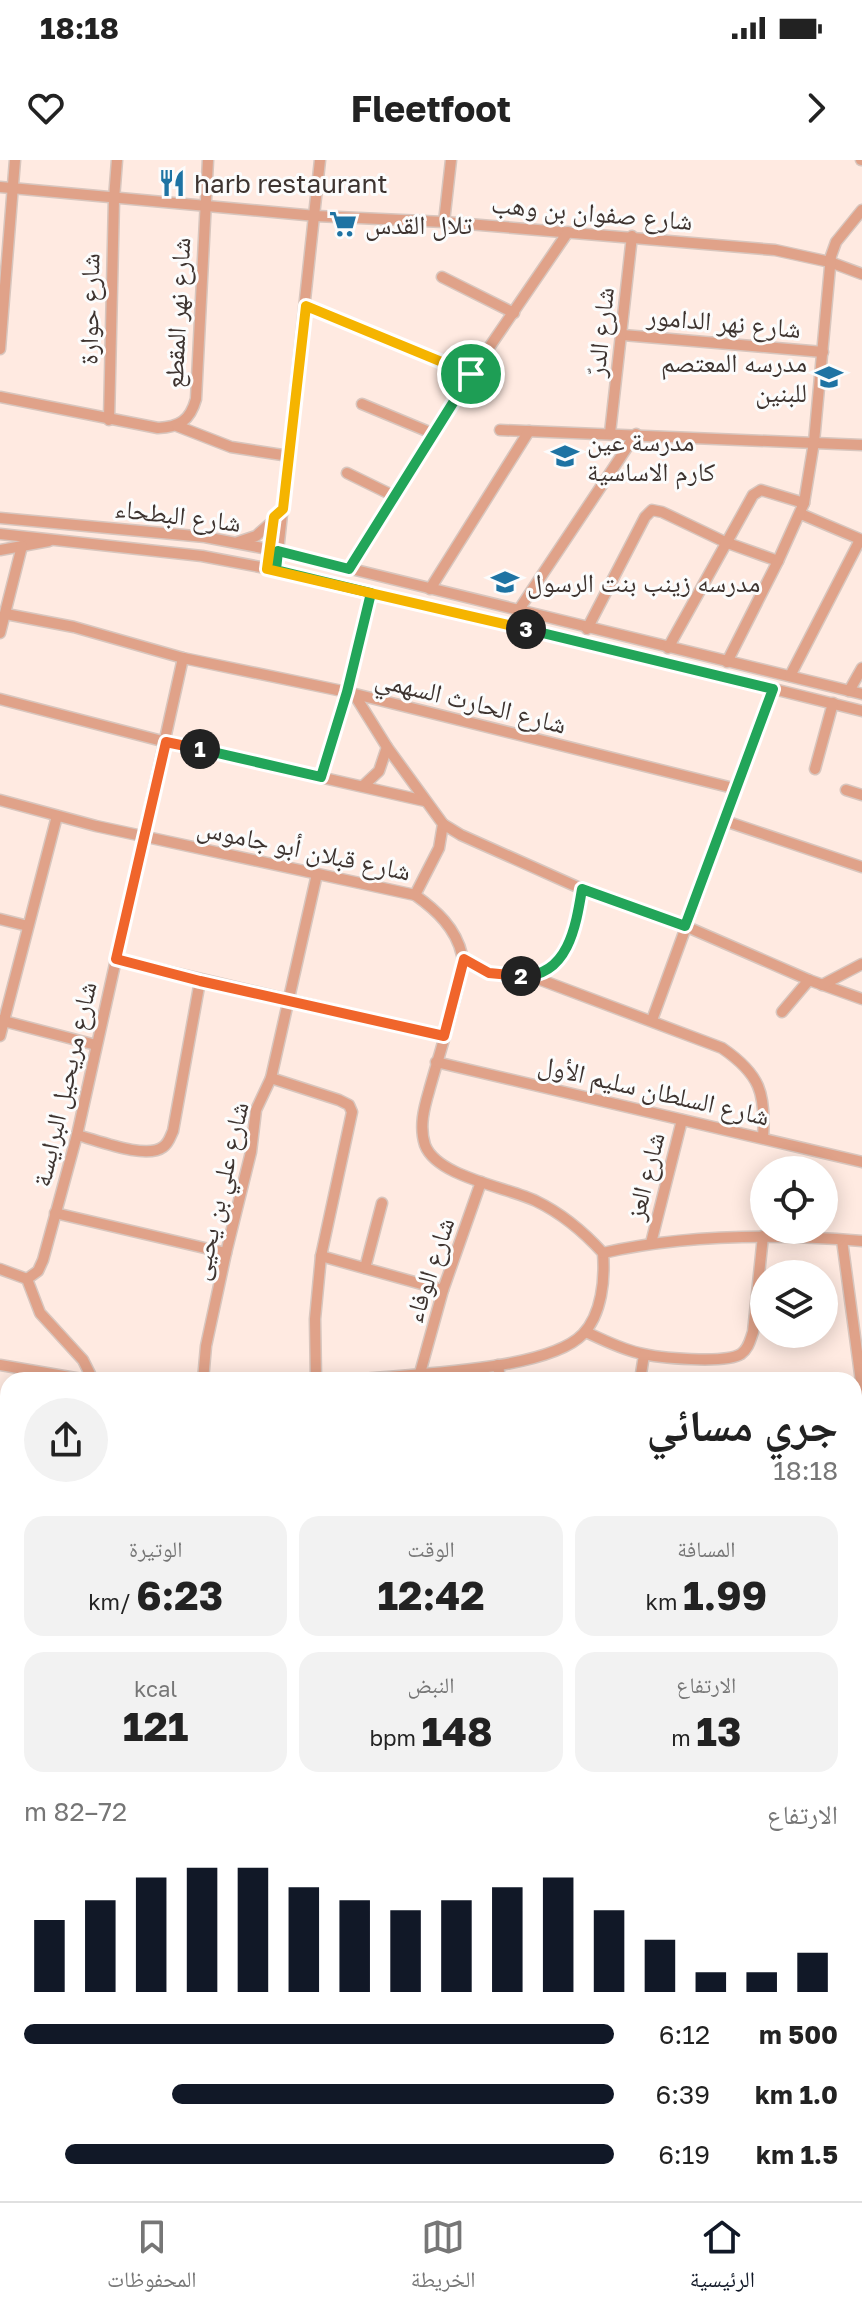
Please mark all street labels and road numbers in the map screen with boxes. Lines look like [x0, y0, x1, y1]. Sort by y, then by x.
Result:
street label: شارع صفوان بن وهب [490, 188, 694, 237]
street label: شارع نهر المقطع [158, 237, 198, 389]
street label: شارع حوارة [73, 253, 106, 365]
street label: شارع الدرّ [580, 286, 621, 379]
street label: شارع نهر الدامور [645, 300, 802, 345]
street label: شارع البطحاء [113, 492, 243, 539]
street label: شارع الحارث السهمي [371, 662, 570, 745]
street label: شارع قبلان أبو جاموس [194, 811, 414, 888]
street label: شارع مريحيل البرايسة [25, 978, 104, 1190]
street label: شارع السلطان سليم الأول [535, 1048, 773, 1134]
street label: شارع علي بن يحيى [183, 1099, 260, 1284]
street label: شارع العز [619, 1129, 672, 1224]
street label: شارع الوفاء [397, 1214, 461, 1327]

